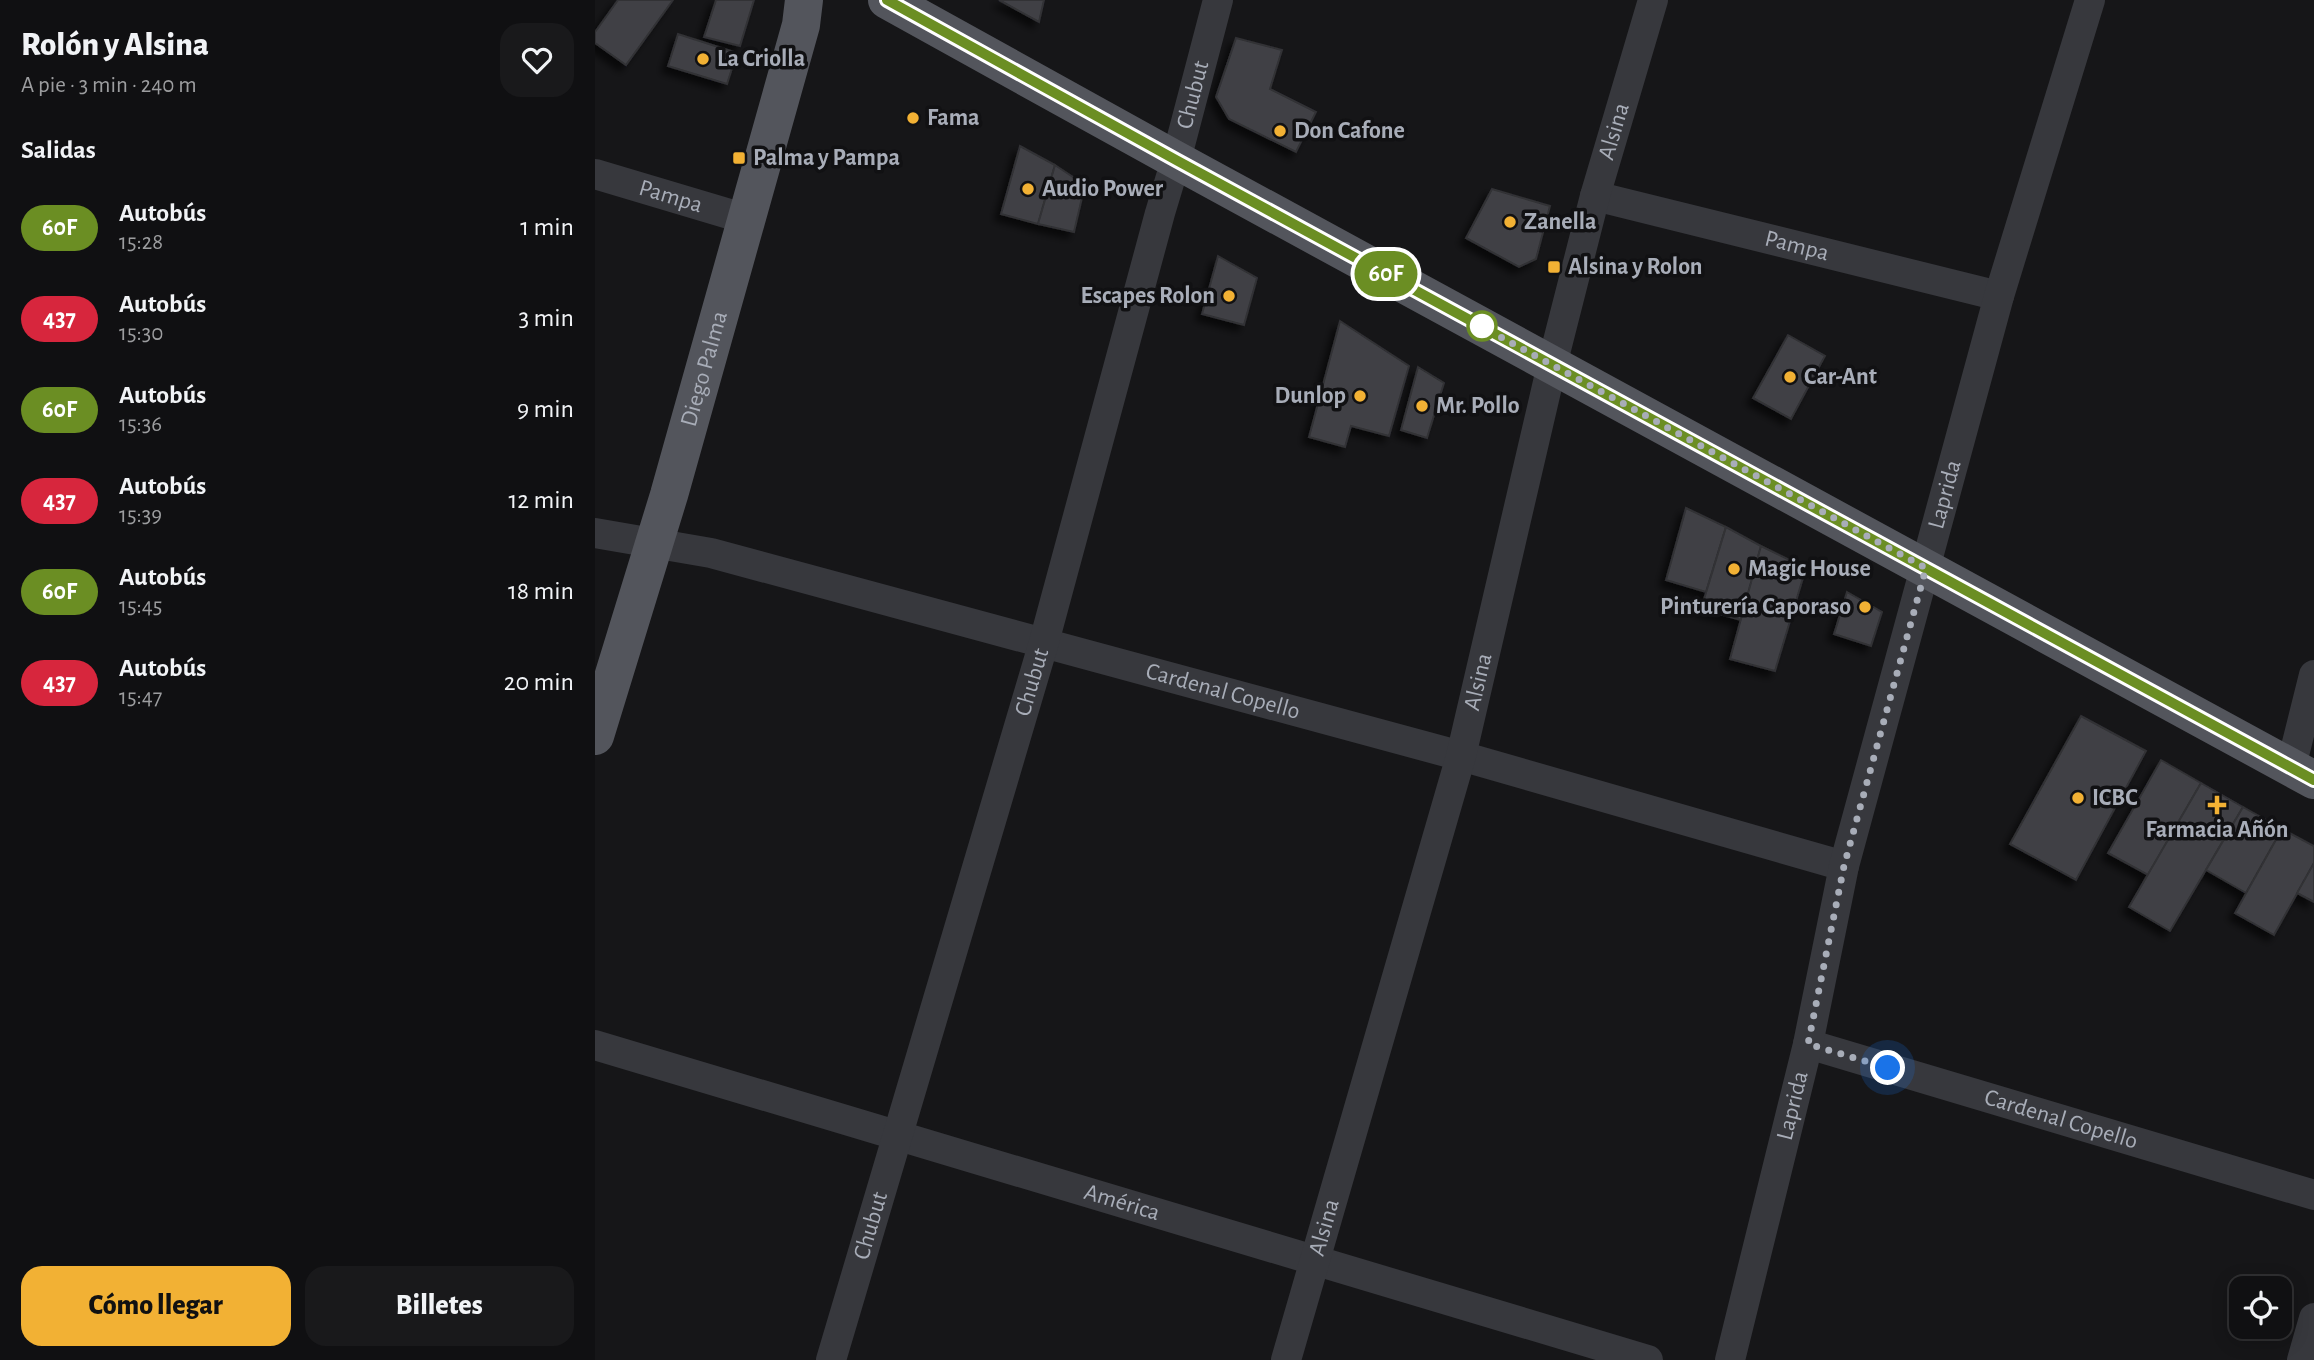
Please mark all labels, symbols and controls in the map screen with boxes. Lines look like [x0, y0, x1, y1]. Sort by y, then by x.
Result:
button: heart [500, 23, 574, 97]
text: Rolón y Alsina [21, 29, 209, 62]
place label: La Criolla [717, 47, 805, 71]
marker: La Criolla [695, 51, 711, 67]
street label: Chubut [1173, 58, 1214, 132]
text: A pie · 3 min · 240 m [21, 74, 197, 97]
street label: Alsina [1594, 100, 1634, 163]
place label: Fama [927, 106, 980, 130]
marker: Fama [905, 110, 921, 126]
place label: Don Cafone [1294, 119, 1405, 143]
marker: Don Cafone [1272, 123, 1288, 139]
text: Salidas [21, 137, 96, 163]
place label: Palma y Pampa [753, 146, 900, 170]
marker: Palma y Pampa [731, 150, 747, 166]
street label: Pampa [636, 176, 705, 217]
place label: Audio Power [1042, 177, 1164, 201]
marker: Audio Power [1020, 181, 1036, 197]
text: Autobús [119, 200, 206, 226]
place label: Zanella [1524, 210, 1597, 234]
text: 1 min [520, 214, 574, 240]
marker: Zanella [1502, 214, 1518, 230]
text: 60F [42, 216, 77, 240]
street label: Pampa [1762, 226, 1831, 265]
text: 15:28 [119, 231, 163, 254]
line badge: 60F [1346, 251, 1426, 297]
place label: Alsina y Rolon [1568, 255, 1703, 279]
marker: Alsina y Rolon [1546, 259, 1562, 275]
text: 60F [1368, 262, 1404, 286]
place label: Escapes Rolon [1080, 284, 1215, 308]
marker: Escapes Rolon [1221, 288, 1237, 304]
text: Autobús [119, 291, 206, 317]
text: 3 min [518, 305, 574, 331]
text: 437 [43, 307, 76, 331]
street label: Diego Palma [677, 309, 732, 429]
unlabelled marker [1467, 311, 1497, 341]
text: 15:30 [119, 322, 163, 345]
place label: Car-Ant [1804, 365, 1877, 389]
marker: Car-Ant [1782, 369, 1798, 385]
text: Autobús [119, 382, 206, 408]
place label: Dunlop [1275, 384, 1346, 408]
marker: Dunlop [1352, 388, 1368, 404]
place label: Mr. Pollo [1436, 394, 1520, 418]
text: 9 min [517, 396, 574, 422]
text: 60F [42, 398, 77, 422]
marker: Mr. Pollo [1414, 398, 1430, 414]
text: 15:36 [119, 413, 162, 436]
street label: Laprida [1924, 458, 1966, 532]
text: Autobús [119, 473, 206, 499]
text: 12 min [508, 487, 574, 513]
text: 437 [43, 489, 76, 513]
text: 15:39 [119, 504, 162, 527]
place label: Magic House [1748, 557, 1871, 581]
marker: Magic House [1726, 561, 1742, 577]
text: Autobús [119, 564, 206, 590]
text: 18 min [508, 578, 574, 604]
text: 60F [42, 580, 77, 604]
text: 15:45 [119, 595, 162, 618]
place label: Pinturería Caporaso [1660, 595, 1851, 619]
marker: Pinturería Caporaso [1857, 599, 1873, 615]
street label: Chubut [1011, 645, 1054, 719]
street label: Alsina [1460, 651, 1497, 713]
text: Autobús [119, 655, 206, 681]
street label: Cardenal Copello [1143, 659, 1303, 724]
text: 20 min [504, 669, 574, 695]
text: 437 [43, 671, 76, 695]
text: 15:47 [119, 686, 162, 709]
place label: ICBC [2092, 786, 2138, 810]
marker: ICBC [2070, 790, 2086, 806]
marker: Farmacia Añón [2209, 797, 2225, 813]
place label: Farmacia Añón [2145, 818, 2289, 842]
your location [1870, 1050, 1905, 1085]
street label: Laprida [1773, 1069, 1813, 1143]
street label: Cardenal Copello [1981, 1085, 2140, 1154]
street label: América [1081, 1180, 1163, 1225]
street label: Chubut [849, 1189, 892, 1262]
street label: Alsina [1305, 1196, 1344, 1259]
button: Cómo llegar [21, 1266, 291, 1346]
button: Billetes [305, 1266, 574, 1346]
map controls [2229, 1276, 2292, 1339]
button: locate [2229, 1276, 2292, 1339]

